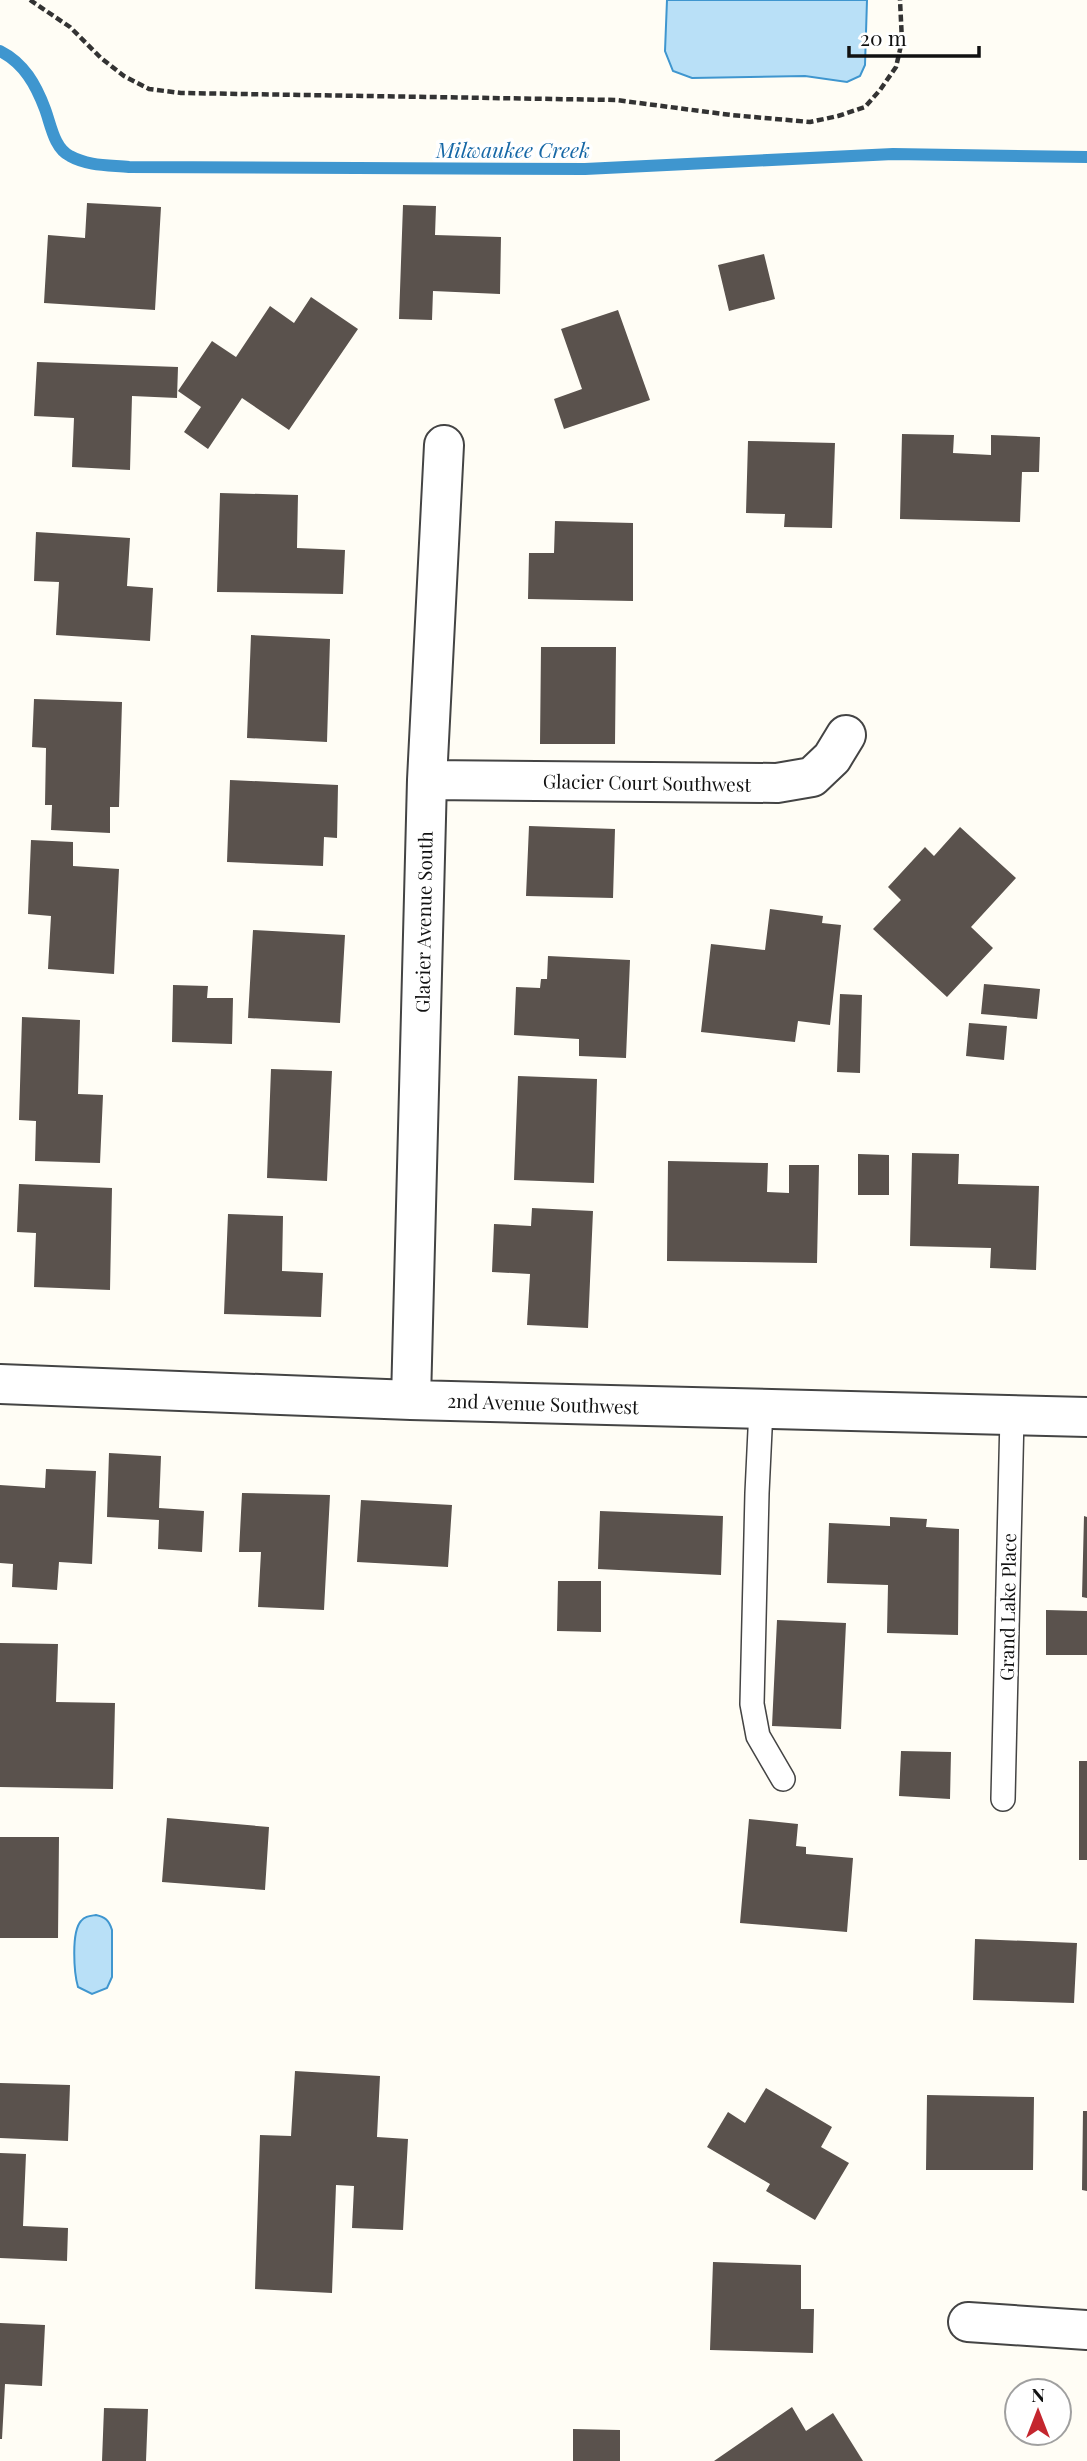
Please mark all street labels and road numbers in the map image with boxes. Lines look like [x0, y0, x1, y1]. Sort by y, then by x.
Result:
street label: Glacier Court Southwest [543, 767, 752, 797]
street label: Glacier Avenue South [408, 831, 438, 1013]
street label: 2nd Avenue Southwest [447, 1387, 640, 1419]
street label: Grand Lake Place [993, 1533, 1021, 1681]

